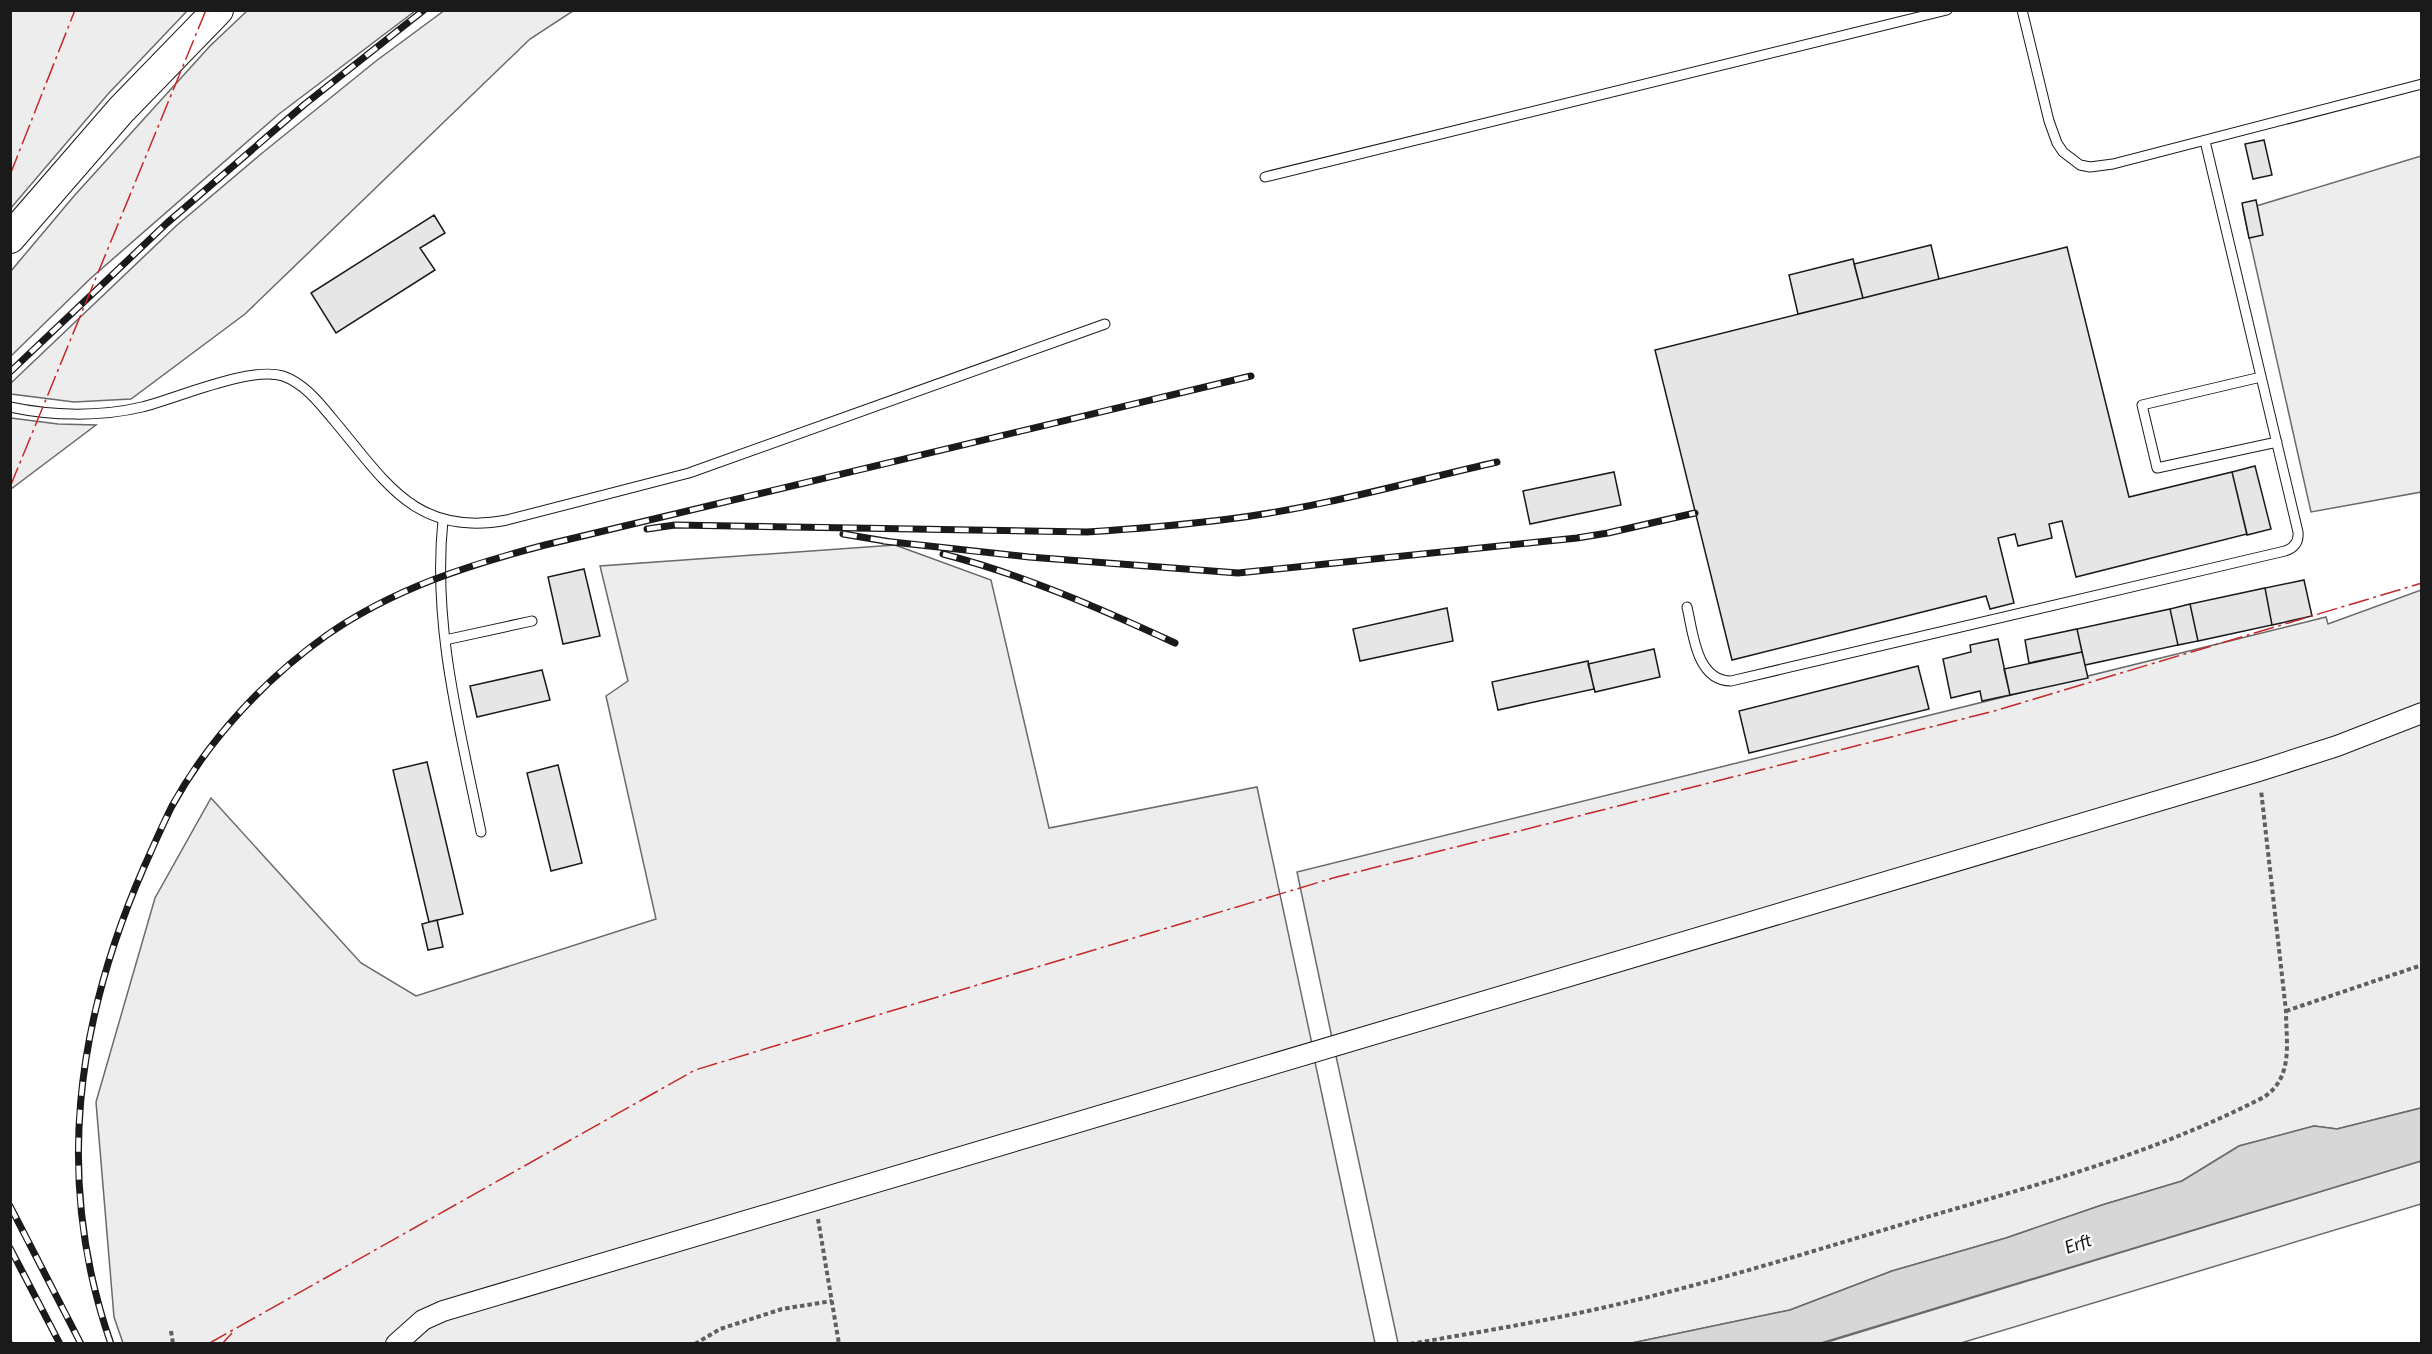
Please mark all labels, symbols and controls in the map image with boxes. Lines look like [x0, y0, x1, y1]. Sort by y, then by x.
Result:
water label: Erft [2061, 1228, 2095, 1258]

